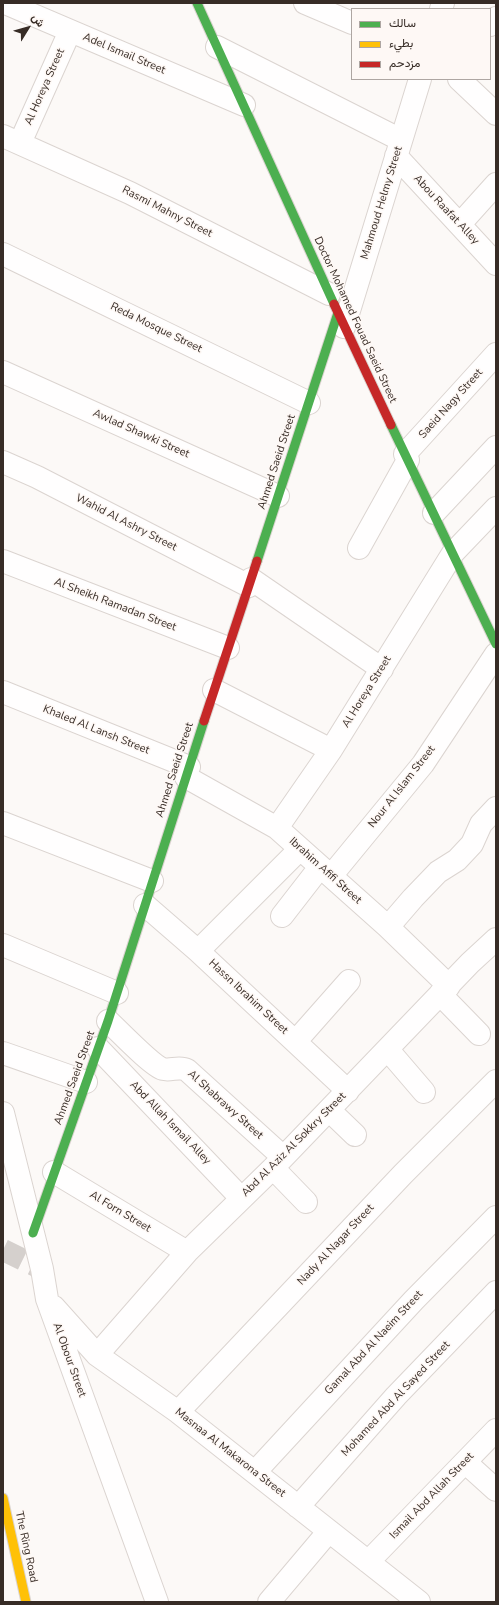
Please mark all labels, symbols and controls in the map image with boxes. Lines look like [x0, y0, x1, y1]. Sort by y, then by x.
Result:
north arrow [8, 8, 48, 48]
legend [351, 8, 491, 80]
text: ش [28, 11, 48, 30]
text: سالك [389, 15, 416, 31]
street label: Adel Ismail Street [81, 31, 167, 77]
text: بطيء [389, 35, 413, 51]
street label: Al Horeya Street [22, 47, 68, 127]
text: مزدحم [389, 55, 420, 71]
street label: Mahmoud Helmy Street [358, 145, 406, 261]
street label: Abou Raafat Alley [410, 172, 482, 248]
street label: Rasmi Mahny Street [120, 184, 214, 240]
street label: Doctor Mohamed Fouad Saeid Street [311, 235, 399, 405]
street label: Reda Mosque Street [108, 300, 204, 356]
street label: Saeid Nagy Street [416, 366, 486, 442]
street label: Awlad Shawki Street [91, 407, 191, 461]
street label: Ahmed Saeid Street [255, 413, 299, 511]
street label: Wahid Al Ashry Street [73, 492, 179, 554]
street label: Al Sheikh Ramadan Street [52, 576, 178, 634]
street label: Al Horeya Street [340, 654, 394, 730]
street label: Khaled Al Lansh Street [41, 703, 151, 757]
street label: Ahmed Saeid Street [153, 721, 197, 819]
street label: Nour Al Islam Street [366, 743, 438, 831]
street label: Ibrahim Afifi Street [286, 835, 364, 907]
street label: Hassn Ibrahim Street [206, 957, 290, 1037]
street label: Ahmed Saeid Street [52, 1029, 98, 1127]
street label: Al Shabrawy Street [185, 1068, 265, 1142]
street label: Abd Allah Ismail Alley [127, 1078, 213, 1168]
street label: Abd Al Aziz Al Sokkry Street [239, 1090, 349, 1200]
street label: Al Forn Street [87, 1189, 153, 1235]
street label: Nady Al Nagar Street [295, 1202, 377, 1288]
street label: Gamal Abd Al Naeim Street [322, 1288, 426, 1398]
street label: Al Obour Street [49, 1321, 89, 1399]
street label: Mohamed Abd Al Sayed Street [339, 1339, 453, 1459]
street label: Masnaa Al Makarona Street [172, 1406, 288, 1500]
street label: Ismail Abd Allah Street [387, 1450, 477, 1542]
street label: The Ring Road [12, 1510, 40, 1584]

